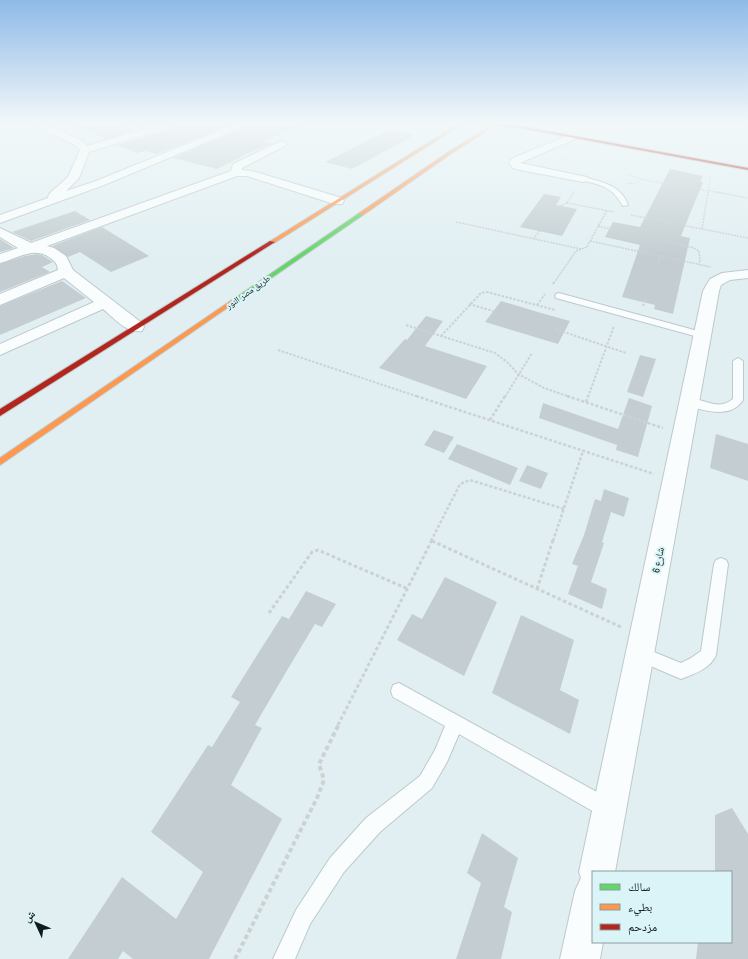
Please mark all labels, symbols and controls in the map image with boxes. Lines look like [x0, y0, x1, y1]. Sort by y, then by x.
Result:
street label: طريق مصر النور [223, 272, 273, 312]
street label: شارع 6 [649, 546, 667, 574]
legend [592, 871, 732, 943]
text: سالك [628, 879, 650, 895]
text: بطيء [628, 899, 652, 917]
north arrow [16, 903, 56, 943]
text: ش [20, 907, 39, 926]
text: مزدحم [628, 919, 657, 935]

